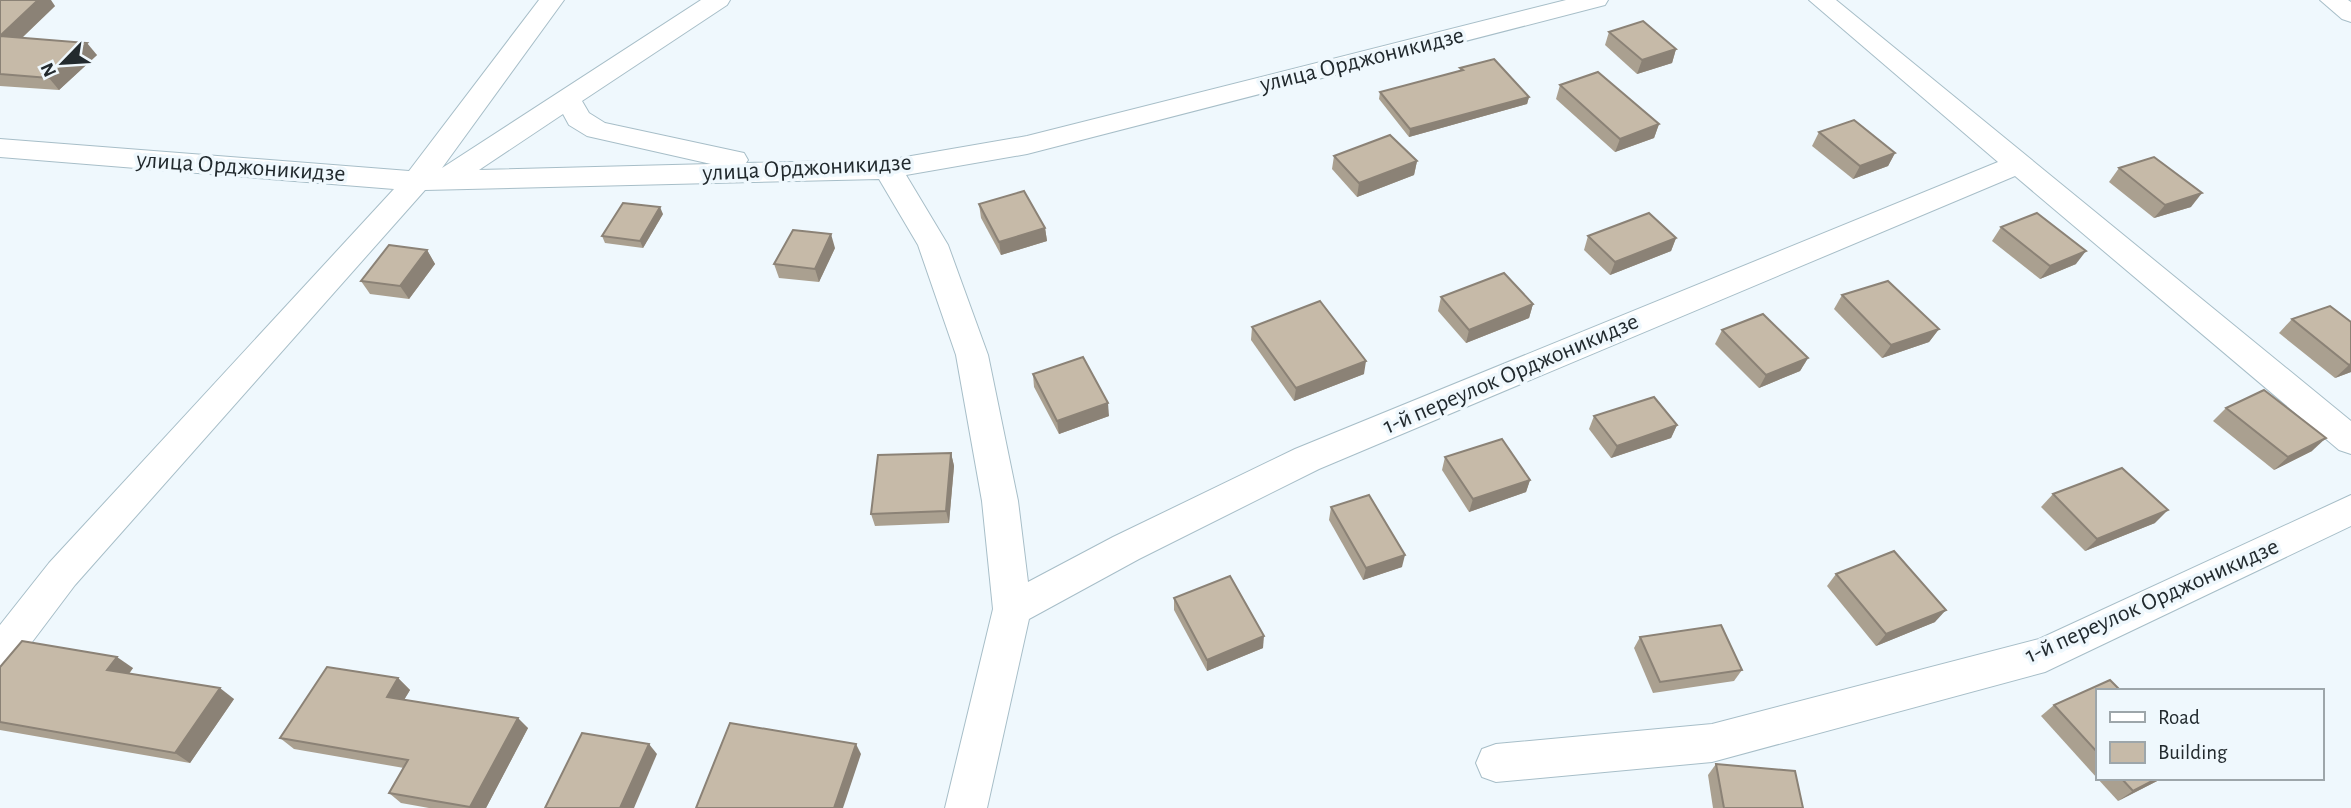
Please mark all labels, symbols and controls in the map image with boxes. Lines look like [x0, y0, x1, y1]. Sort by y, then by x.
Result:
street label: улица Орджоникидзе [1257, 23, 1466, 97]
north arrow [28, 28, 98, 98]
text: N [38, 60, 60, 80]
street label: улица Орджоникидзе [135, 148, 346, 186]
street label: улица Орджоникидзе [701, 151, 912, 186]
street label: 1-й переулок Орджоникидзе [1380, 309, 1642, 439]
street label: 1-й переулок Орджоникидзе [2022, 534, 2282, 668]
legend [2096, 689, 2323, 780]
text: Road [2158, 707, 2200, 728]
text: Building [2158, 742, 2228, 763]

